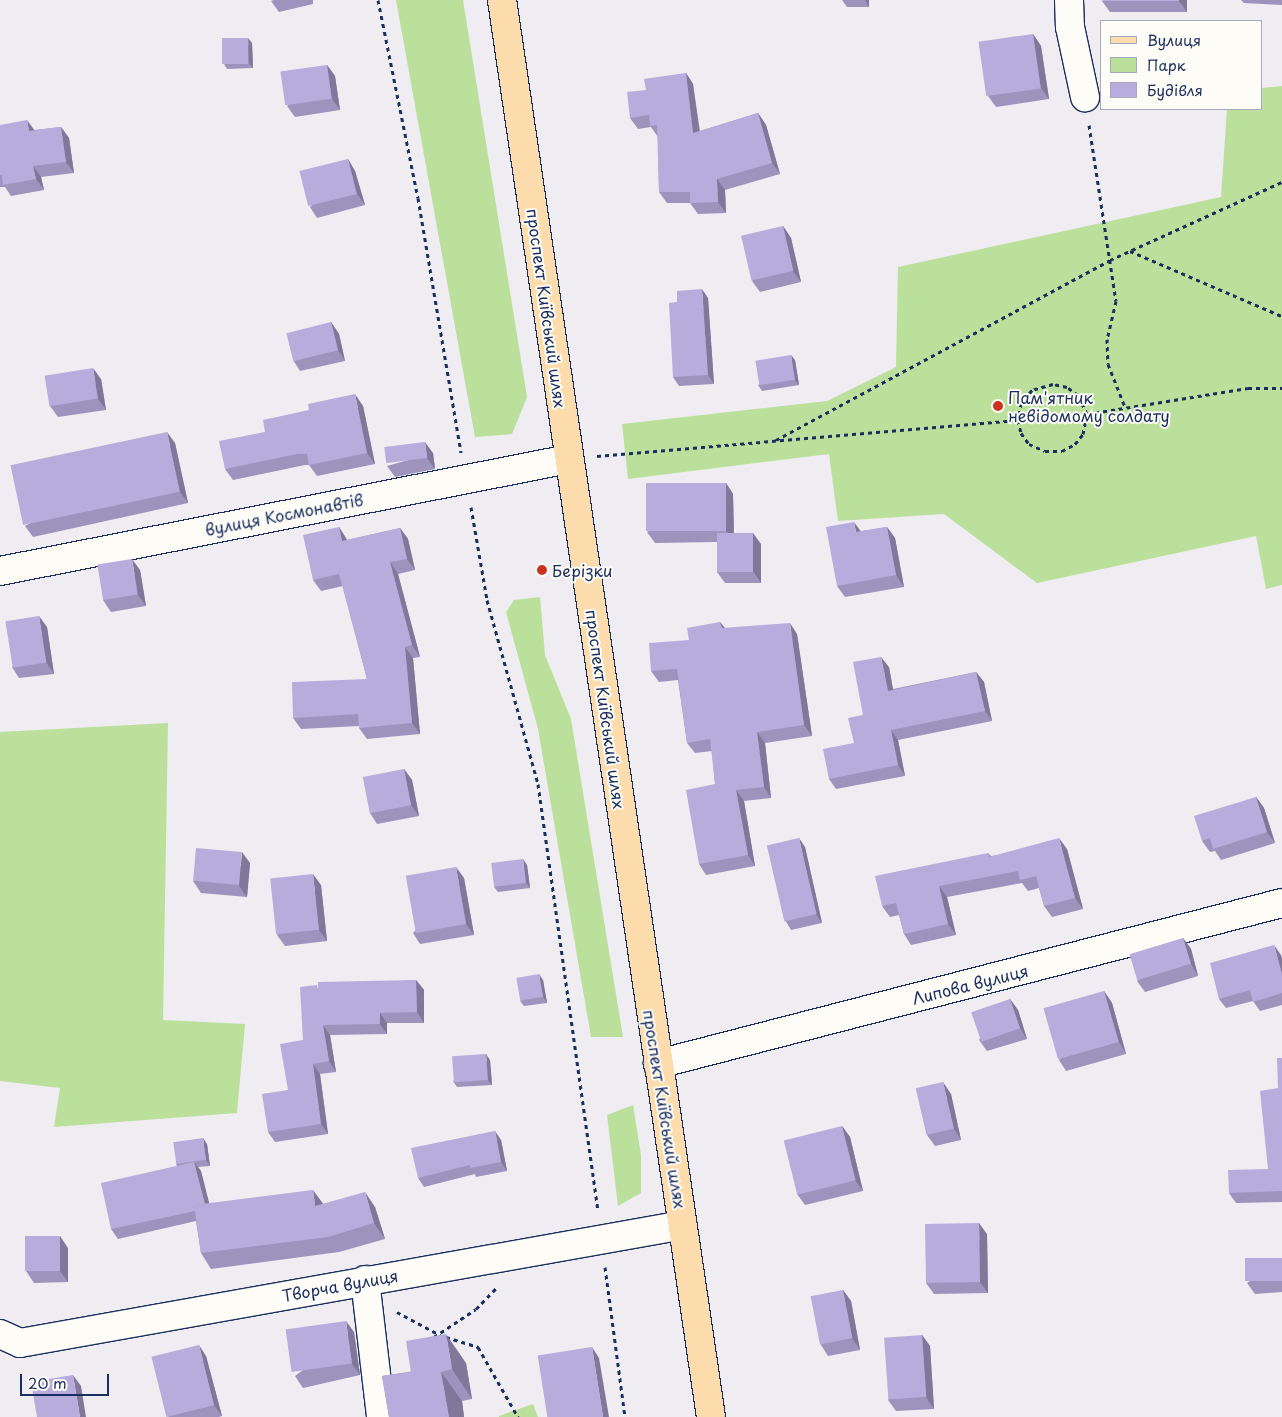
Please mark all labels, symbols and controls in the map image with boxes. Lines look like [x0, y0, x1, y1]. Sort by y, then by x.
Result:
legend [1100, 20, 1262, 110]
text: Вулиця [1147, 28, 1201, 51]
text: Парк [1147, 53, 1186, 76]
text: Будівля [1147, 78, 1203, 101]
street label: проспект Київський шлях [523, 207, 571, 409]
place label: Пам'ятник невідомому солдату [1008, 387, 1170, 425]
marker: Пам'ятник невідомому солдату [992, 400, 1004, 412]
street label: вулиця Космонавтів [203, 489, 365, 539]
place label: Берізки [552, 560, 612, 580]
marker: Берізки [536, 564, 548, 576]
street label: проспект Київський шлях [582, 608, 630, 810]
street label: Липова вулиця [910, 960, 1030, 1008]
street label: проспект Київський шлях [640, 1008, 690, 1210]
street label: Творча вулиця [280, 1265, 400, 1305]
scale bar [22, 1364, 111, 1396]
text: 20 m [28, 1371, 67, 1394]

